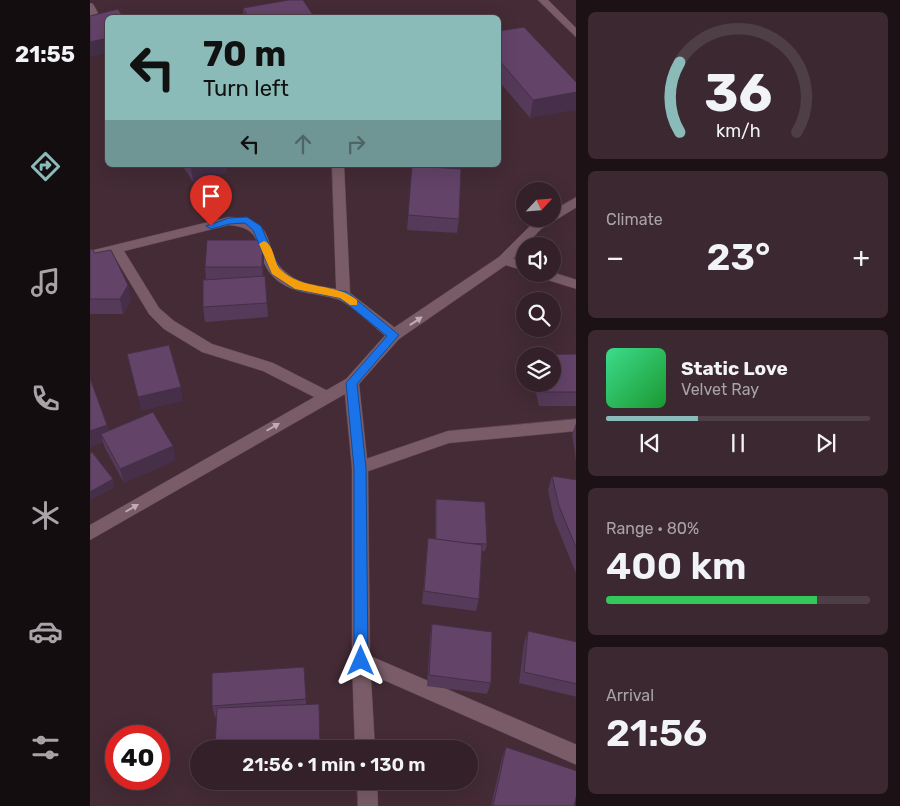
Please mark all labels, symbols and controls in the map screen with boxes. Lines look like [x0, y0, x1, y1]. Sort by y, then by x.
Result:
text: 70 m [203, 33, 286, 75]
icon: left [120, 35, 185, 100]
text: 21:55 [15, 41, 75, 68]
text: 36 [704, 62, 772, 124]
text: Turn left [203, 75, 289, 102]
text: km/h [716, 120, 760, 141]
icon: left [236, 130, 264, 158]
icon: ahead [289, 130, 317, 158]
icon: right [342, 130, 370, 158]
icon: directions [28, 149, 63, 184]
pin [190, 175, 232, 226]
icon: arrive [197, 182, 225, 210]
north arrow [516, 182, 561, 228]
map controls [516, 182, 561, 392]
text: Climate [606, 210, 663, 229]
text: 23° [706, 234, 770, 280]
button: sound [516, 237, 561, 282]
text: − [606, 241, 624, 274]
text: + [853, 241, 870, 274]
icon: music [28, 265, 63, 300]
button: search [516, 292, 561, 337]
one-way arrow [409, 316, 422, 326]
button: layers [516, 347, 561, 392]
text: Static Love [681, 357, 788, 380]
text: Velvet Ray [681, 380, 759, 399]
icon: phone [28, 381, 63, 416]
one-way arrow [267, 423, 280, 432]
icon: previous [636, 429, 664, 457]
icon: pause [724, 429, 752, 457]
icon: next [812, 429, 840, 457]
icon: climate [28, 498, 63, 533]
one-way arrow [126, 504, 139, 513]
text: Range · 80% [606, 519, 699, 538]
text: 400 km [606, 543, 747, 589]
icon: car [28, 614, 63, 649]
position arrow [334, 634, 386, 686]
text: Arrival [606, 686, 654, 705]
text: 21:56 [606, 710, 707, 756]
speed limit sign: 40 [105, 725, 170, 790]
icon: filters [28, 730, 63, 765]
text: 21:56 · 1 min · 130 m [242, 753, 426, 776]

